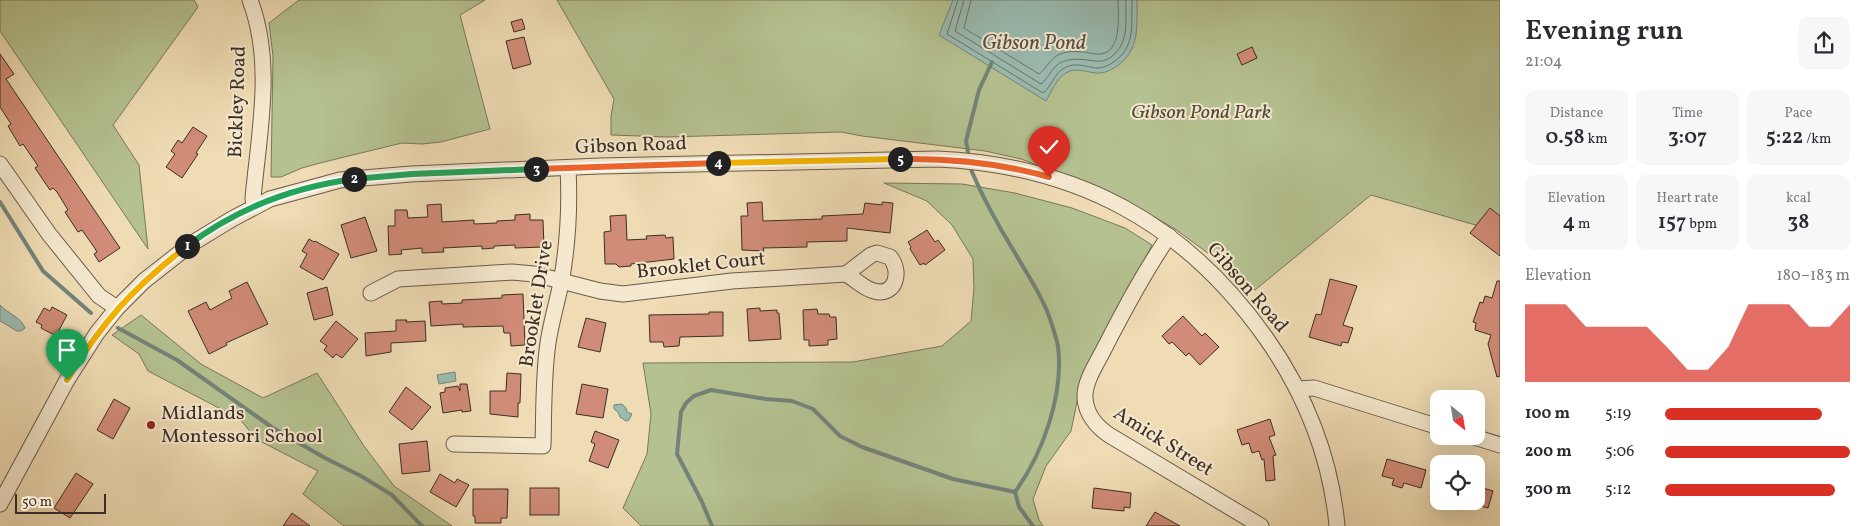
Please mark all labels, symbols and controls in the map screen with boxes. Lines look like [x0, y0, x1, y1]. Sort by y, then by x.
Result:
text: Evening run [1525, 12, 1684, 51]
button: share [1798, 17, 1850, 69]
water label: Gibson Pond [982, 29, 1086, 58]
street label: Bickley Road [222, 45, 254, 159]
text: 21:04 [1525, 51, 1562, 73]
park label: Gibson Pond Park [1131, 99, 1271, 127]
text: Distance [1550, 104, 1603, 123]
text: Time [1672, 104, 1703, 123]
text: Pace [1785, 104, 1813, 123]
text: 0.58 [1545, 123, 1585, 152]
text: 3:07 [1668, 123, 1707, 152]
text: 5:22 [1766, 123, 1803, 152]
pin [1028, 126, 1070, 177]
street label: Gibson Road [575, 130, 687, 162]
text: km [1585, 130, 1608, 149]
text: /km [1803, 130, 1831, 149]
icon: check [1035, 133, 1063, 161]
pin: 5 [888, 146, 912, 172]
pin: 4 [706, 150, 730, 176]
text: 5 [897, 150, 904, 169]
text: 4 [714, 154, 723, 173]
pin: 3 [524, 156, 548, 182]
text: 3 [533, 160, 540, 179]
pin: 2 [342, 166, 366, 192]
text: 2 [351, 170, 358, 189]
text: Elevation [1547, 189, 1606, 208]
text: Heart rate [1657, 189, 1718, 208]
text: kcal [1786, 189, 1811, 208]
text: 4 [1563, 208, 1575, 237]
text: 157 [1658, 208, 1686, 237]
text: 38 [1788, 208, 1809, 237]
text: m [1575, 215, 1590, 234]
text: bpm [1686, 215, 1717, 234]
pin: 1 [174, 234, 200, 258]
text: 1 [185, 237, 190, 256]
street label: Gibson Road [1200, 237, 1294, 339]
street label: Brooklet Drive [513, 239, 561, 369]
street label: Brooklet Court [635, 245, 767, 287]
text: Elevation [1525, 265, 1592, 287]
text: 180–183 m [1777, 265, 1850, 287]
pin [46, 329, 88, 380]
icon: arrive [53, 336, 81, 364]
north arrow [1430, 390, 1485, 445]
map controls [1430, 390, 1485, 510]
place label: Midlands Montessori School [161, 400, 323, 451]
street label: Amick Street [1107, 400, 1219, 484]
text: 100 m [1525, 403, 1570, 425]
text: 5:19 [1605, 403, 1631, 425]
marker: Midlands Montessori School [145, 419, 157, 431]
text: 200 m [1525, 441, 1572, 463]
text: 5:06 [1605, 441, 1634, 463]
button: locate [1430, 455, 1485, 510]
text: 300 m [1525, 479, 1571, 501]
text: 5:12 [1605, 479, 1631, 501]
scale bar [15, 491, 106, 514]
text: 50 m [22, 493, 52, 512]

